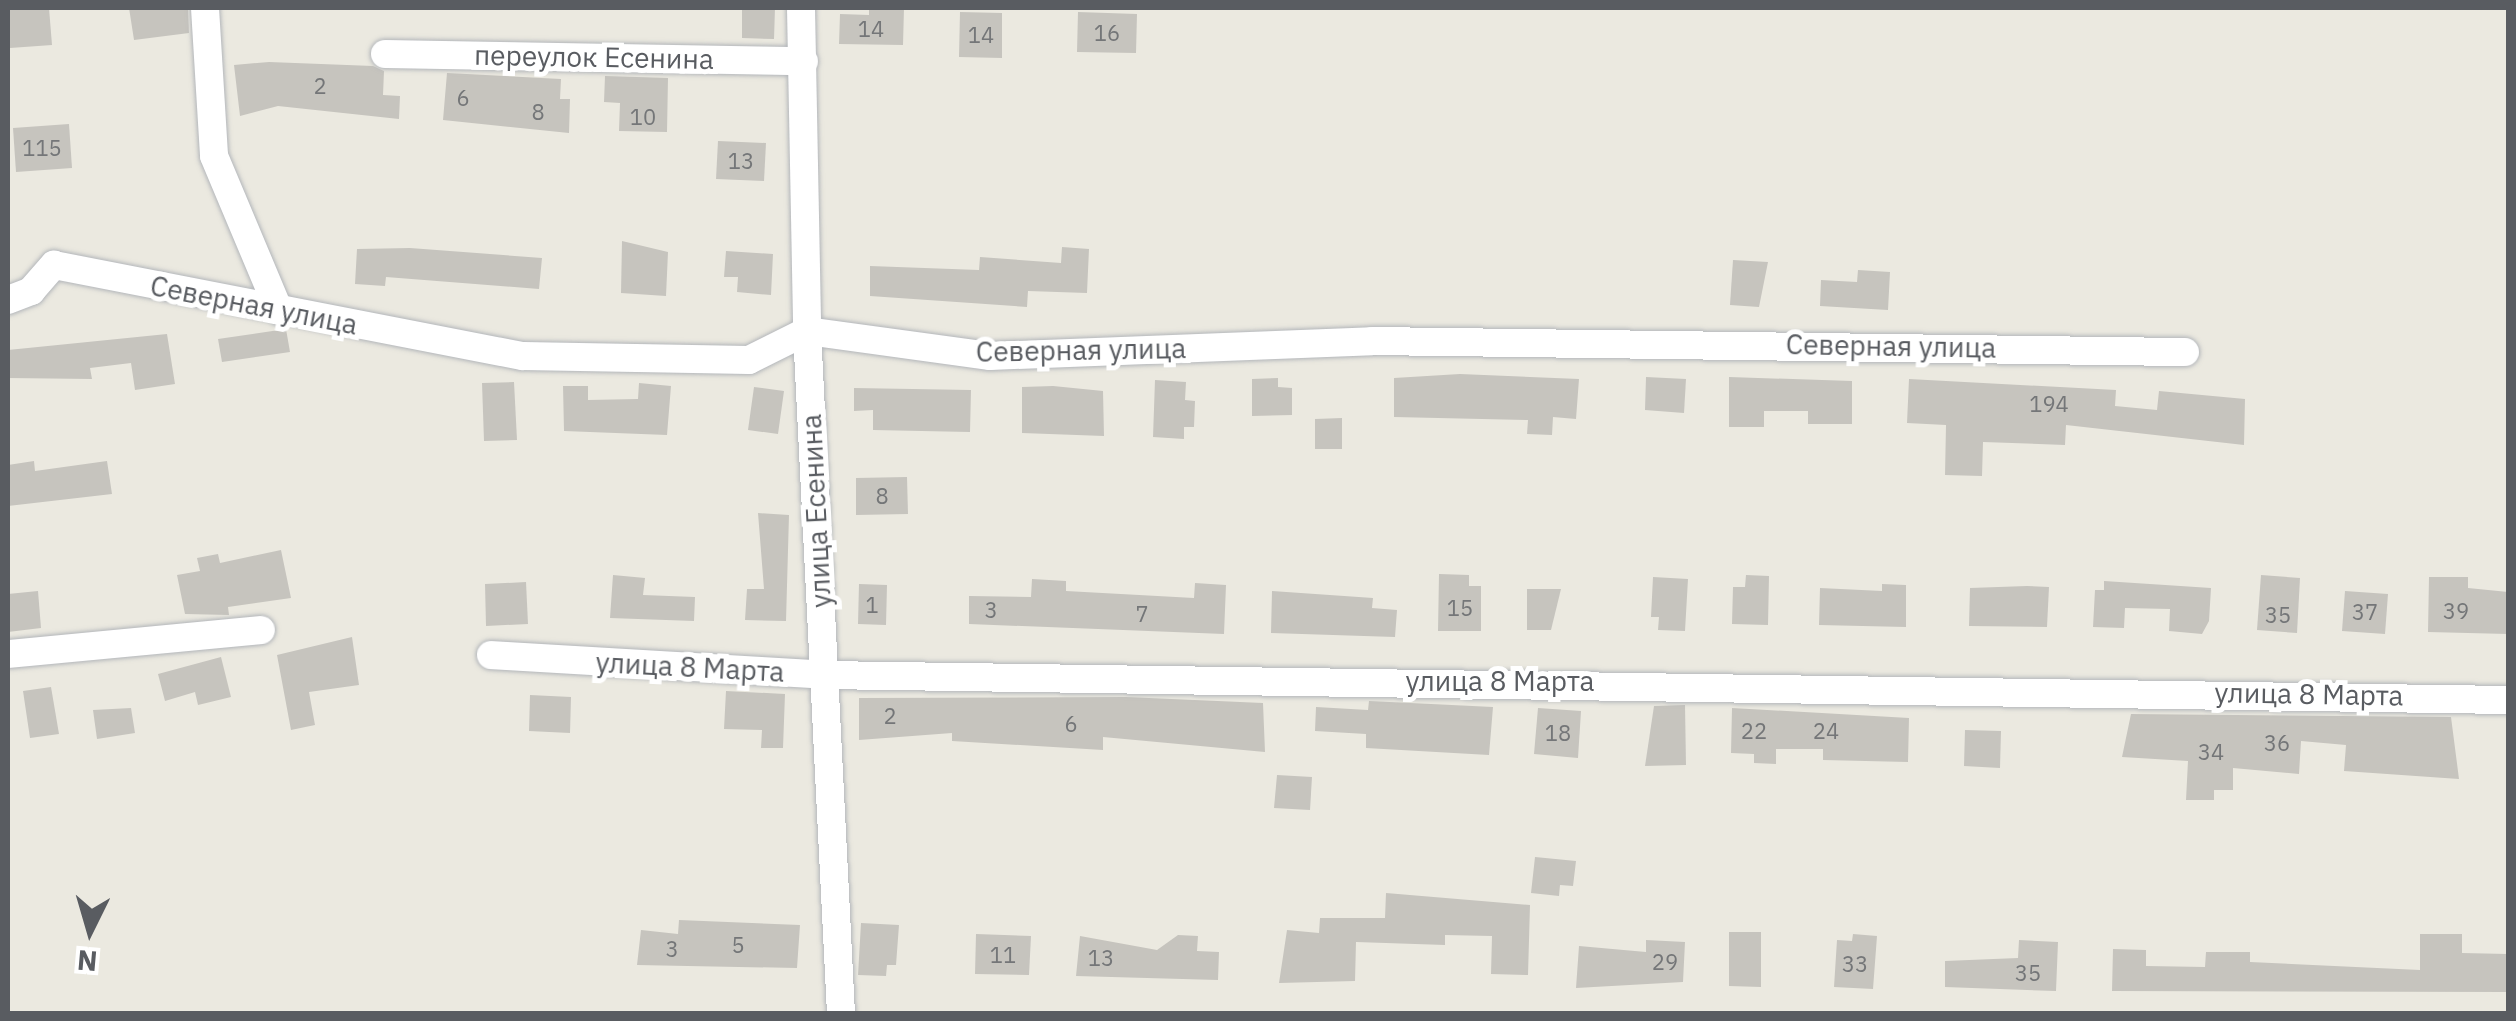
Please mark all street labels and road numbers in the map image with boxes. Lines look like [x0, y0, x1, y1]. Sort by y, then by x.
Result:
street label: переулок Есенина [474, 38, 714, 76]
street label: Северная улица [147, 268, 361, 342]
street label: Северная улица [1785, 327, 1997, 365]
street label: Северная улица [975, 331, 1187, 369]
street label: улица Есенина [794, 413, 838, 609]
street label: улица 8 Марта [595, 645, 785, 689]
street label: улица 8 Марта [1406, 664, 1594, 698]
street label: улица 8 Марта [2214, 676, 2404, 712]

